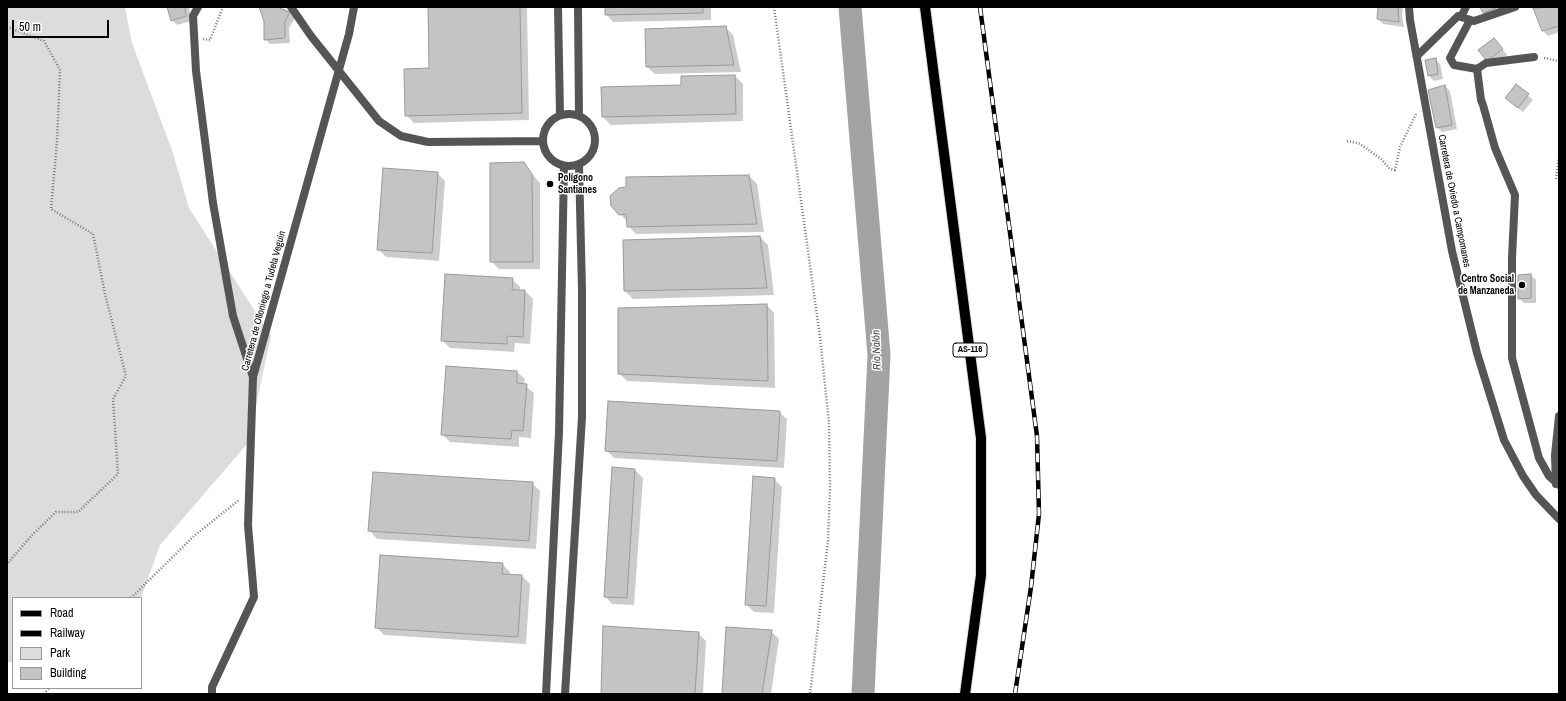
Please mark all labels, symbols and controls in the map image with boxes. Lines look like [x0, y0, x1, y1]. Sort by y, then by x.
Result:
scale bar [14, 12, 111, 38]
text: 50 m [19, 19, 41, 35]
street label: Carretera de Oviedo a Campomanes [1435, 134, 1473, 268]
place label: Polígono Santianes [558, 172, 597, 196]
marker: Polígono Santianes [545, 179, 555, 189]
street label: Carretera de Olloniego a Tudela Veguín [239, 230, 289, 372]
place label: Centro Social de Manzaneda [1458, 273, 1514, 296]
marker: Centro Social de Manzaneda [1517, 280, 1527, 290]
water label: Río Nalón [870, 330, 884, 370]
road number: AS-116 [953, 343, 987, 357]
legend [12, 597, 142, 689]
text: Road [50, 605, 74, 621]
text: Railway [50, 625, 85, 641]
text: Park [50, 645, 70, 661]
text: Building [50, 665, 86, 681]

